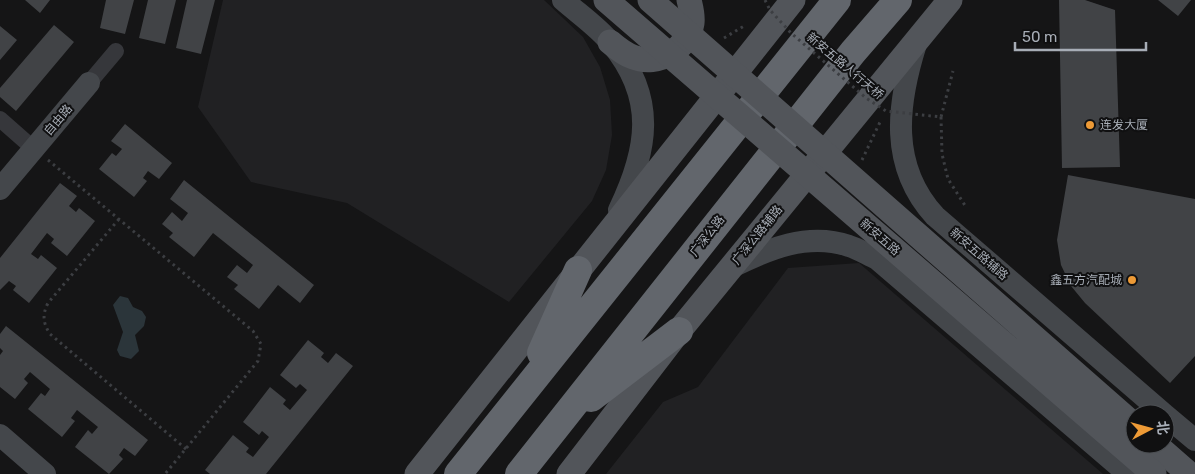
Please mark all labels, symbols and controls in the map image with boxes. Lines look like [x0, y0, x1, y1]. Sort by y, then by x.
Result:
scale bar [1015, 20, 1146, 52]
text: 50 m [1022, 28, 1057, 46]
street label: 新安五路人行天桥 [804, 30, 886, 102]
street label: 自由路 [41, 102, 75, 138]
place label: 连发大厦 [1100, 118, 1148, 132]
marker: 连发大厦 [1084, 119, 1096, 131]
street label: 广深公路辅路 [729, 203, 785, 267]
street label: 广深公路 [687, 213, 727, 259]
street label: 新安五路 [857, 216, 903, 258]
street label: 新安五路辅路 [947, 225, 1011, 283]
place label: 鑫五方汽配城 [1050, 273, 1122, 287]
marker: 鑫五方汽配城 [1126, 274, 1138, 286]
north arrow [1125, 404, 1175, 454]
text: 北 [1153, 420, 1172, 436]

